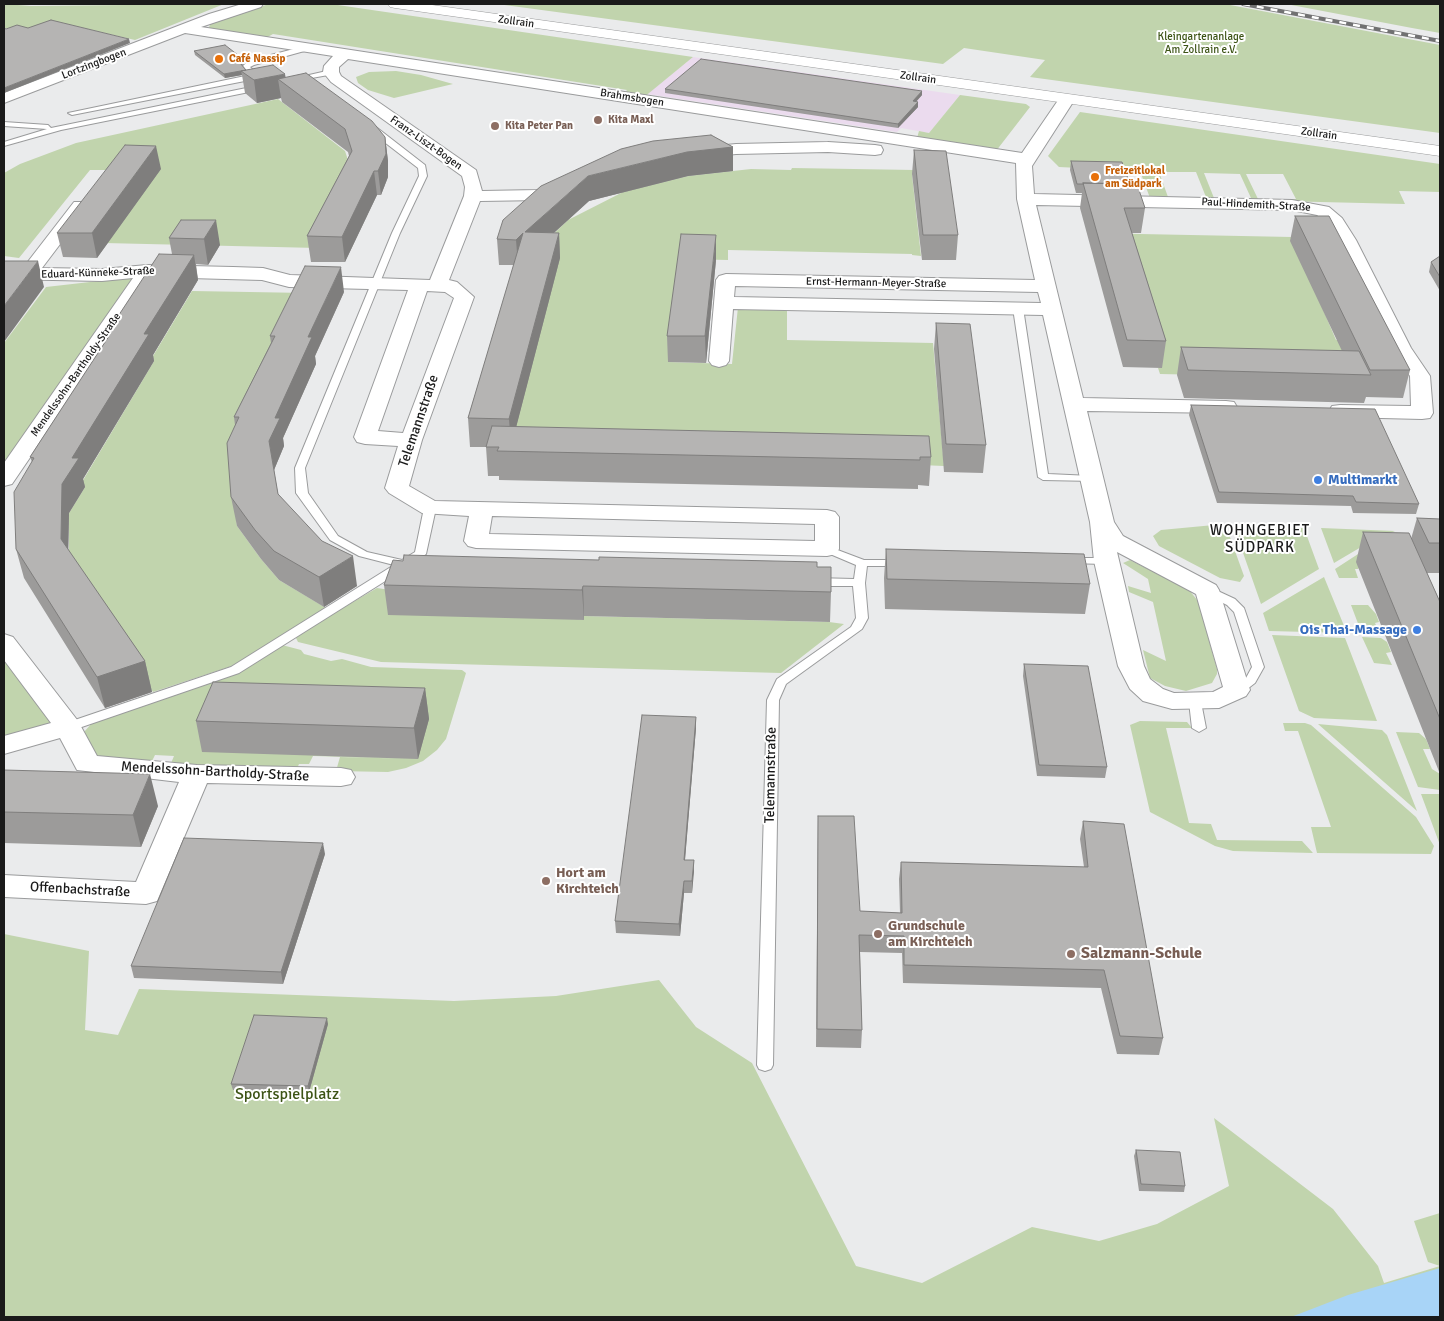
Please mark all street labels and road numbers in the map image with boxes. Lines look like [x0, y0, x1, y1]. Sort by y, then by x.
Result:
street label: Zollrain [497, 13, 535, 31]
street label: Lortzingbogen [60, 46, 128, 82]
street label: Zollrain [899, 69, 937, 87]
street label: Brahmsbogen [599, 86, 665, 110]
street label: Franz-Liszt-Bogen [387, 113, 465, 173]
street label: Zollrain [1300, 125, 1338, 143]
street label: Paul-Hindemith-Straße [1201, 196, 1311, 214]
street label: Eduard-Künneke-Straße [41, 264, 155, 282]
street label: Ernst-Hermann-Meyer-Straße [806, 275, 946, 291]
street label: Mendelssohn-Bartholdy-Straße [28, 311, 124, 439]
street label: Telemannstraße [395, 373, 443, 469]
street label: Telemannstraße [762, 727, 780, 823]
street label: Mendelssohn-Bartholdy-Straße [120, 759, 310, 785]
street label: Offenbachstraße [29, 879, 131, 901]

